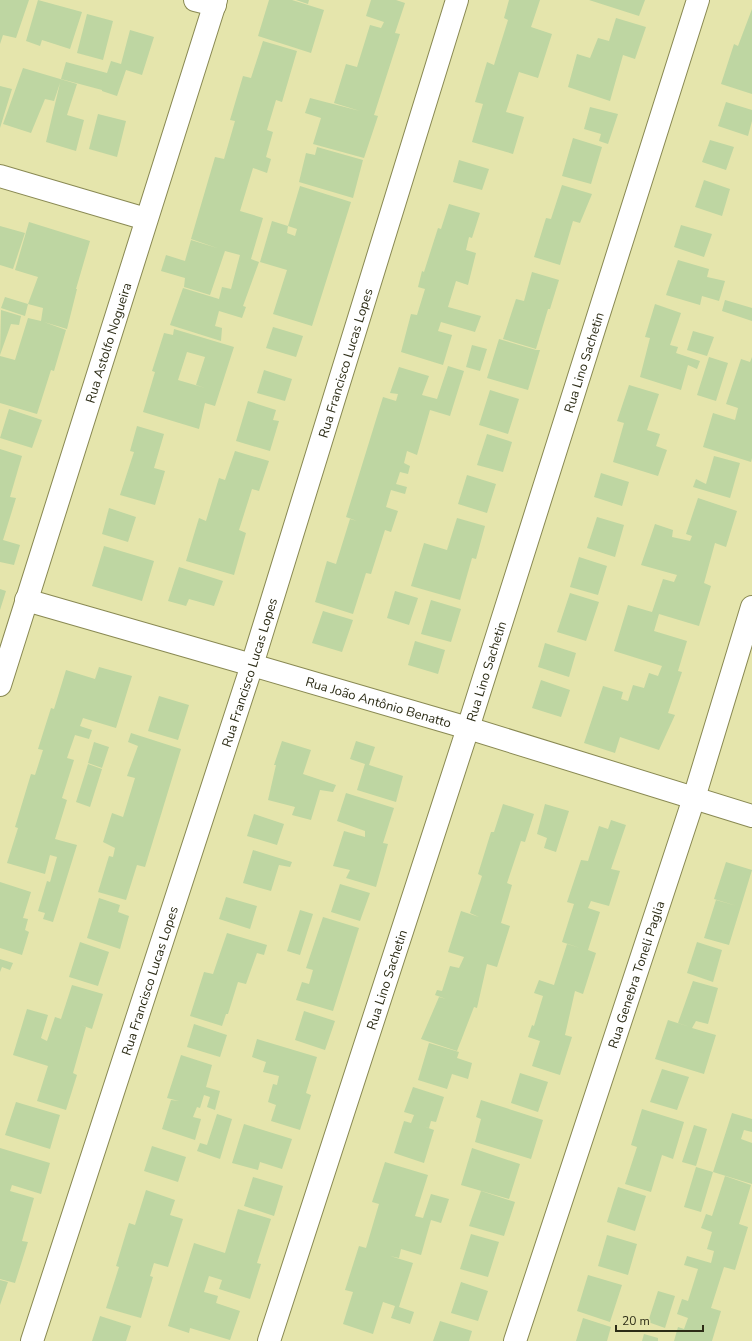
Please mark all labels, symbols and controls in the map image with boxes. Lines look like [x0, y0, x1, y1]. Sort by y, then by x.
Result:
street label: Rua Astolfo Nogueira [81, 280, 136, 405]
street label: Rua Francisco Lucas Lopes [315, 286, 378, 440]
street label: Rua Lino Sachetin [560, 310, 609, 415]
street label: Rua Francisco Lucas Lopes [218, 596, 282, 750]
street label: Rua Lino Sachetin [463, 619, 511, 724]
street label: Rua João Antônio Benatto [303, 673, 453, 733]
street label: Rua Genebra Toneli Paglia [604, 899, 669, 1051]
street label: Rua Francisco Lucas Lopes [118, 904, 183, 1058]
street label: Rua Lino Sachetin [363, 927, 412, 1032]
scale bar [616, 1307, 703, 1333]
text: 20 m [622, 1313, 650, 1329]

